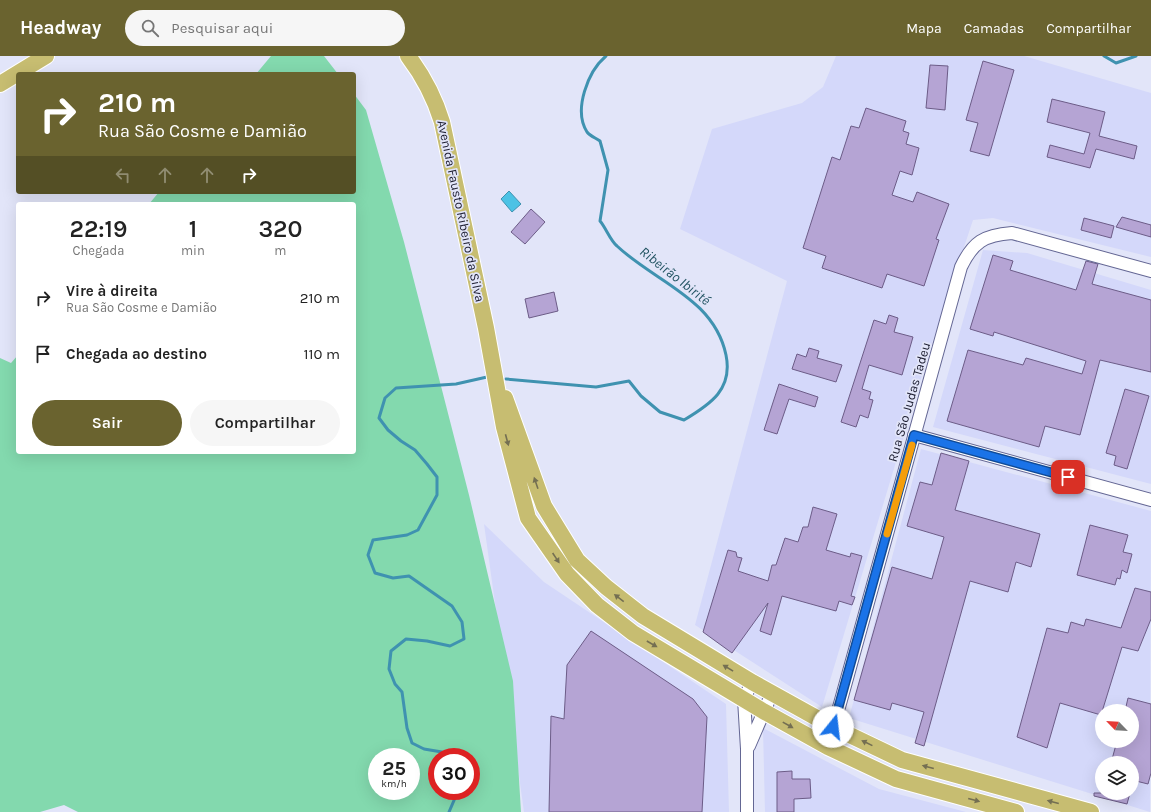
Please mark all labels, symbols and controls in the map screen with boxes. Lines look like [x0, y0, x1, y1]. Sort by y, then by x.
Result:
search box [125, 10, 405, 46]
text: Headway [20, 17, 101, 39]
icon: search [139, 17, 161, 39]
text: Pesquisar aqui [171, 19, 273, 37]
text: Mapa [906, 20, 942, 37]
text: Camadas [964, 20, 1024, 37]
text: Compartilhar [1046, 20, 1131, 37]
text: 210 m [98, 86, 176, 119]
icon: right [32, 88, 84, 140]
street label: Avenida Fausto Ribeiro da Silva [434, 119, 488, 303]
text: Rua São Cosme e Damião [98, 120, 307, 142]
icon: left [112, 164, 134, 186]
icon: ahead [154, 164, 176, 186]
icon: ahead [196, 164, 218, 186]
icon: right [238, 164, 260, 186]
text: 22:19 [70, 215, 127, 243]
text: 1 [189, 215, 197, 243]
text: 320 [258, 215, 302, 243]
text: Chegada [73, 243, 124, 258]
text: min [181, 243, 205, 258]
text: m [274, 243, 286, 258]
water label: Ribeirão Ibirité [636, 243, 714, 309]
text: Vire à direita [66, 282, 158, 300]
icon: right [32, 287, 54, 309]
text: 210 m [300, 289, 340, 307]
text: Rua São Cosme e Damião [66, 300, 217, 315]
street label: Rua São Judas Tadeu [885, 340, 933, 464]
icon: arrive [32, 343, 54, 365]
text: Chegada ao destino [66, 345, 207, 363]
text: 110 m [304, 345, 340, 363]
button: Sair [32, 400, 182, 446]
button: Compartilhar [190, 400, 340, 446]
one-way arrow [504, 434, 510, 446]
pin [1051, 460, 1085, 494]
icon: arrive [1057, 466, 1079, 488]
one-way arrow [533, 477, 539, 489]
one-way arrow [552, 553, 560, 564]
one-way arrow [613, 593, 624, 602]
one-way arrow [646, 641, 658, 648]
one-way arrow [722, 664, 734, 671]
north arrow [1095, 704, 1139, 748]
map controls [1095, 704, 1139, 800]
position arrow [812, 706, 854, 748]
one-way arrow [782, 721, 794, 728]
one-way arrow [861, 740, 873, 746]
speed limit sign: 30 [428, 748, 480, 800]
button: layers [1095, 756, 1139, 800]
text: 25 [382, 757, 406, 780]
one-way arrow [922, 764, 934, 770]
text: km/h [381, 778, 407, 790]
one-way arrow [968, 797, 980, 803]
one-way arrow [1047, 799, 1059, 805]

